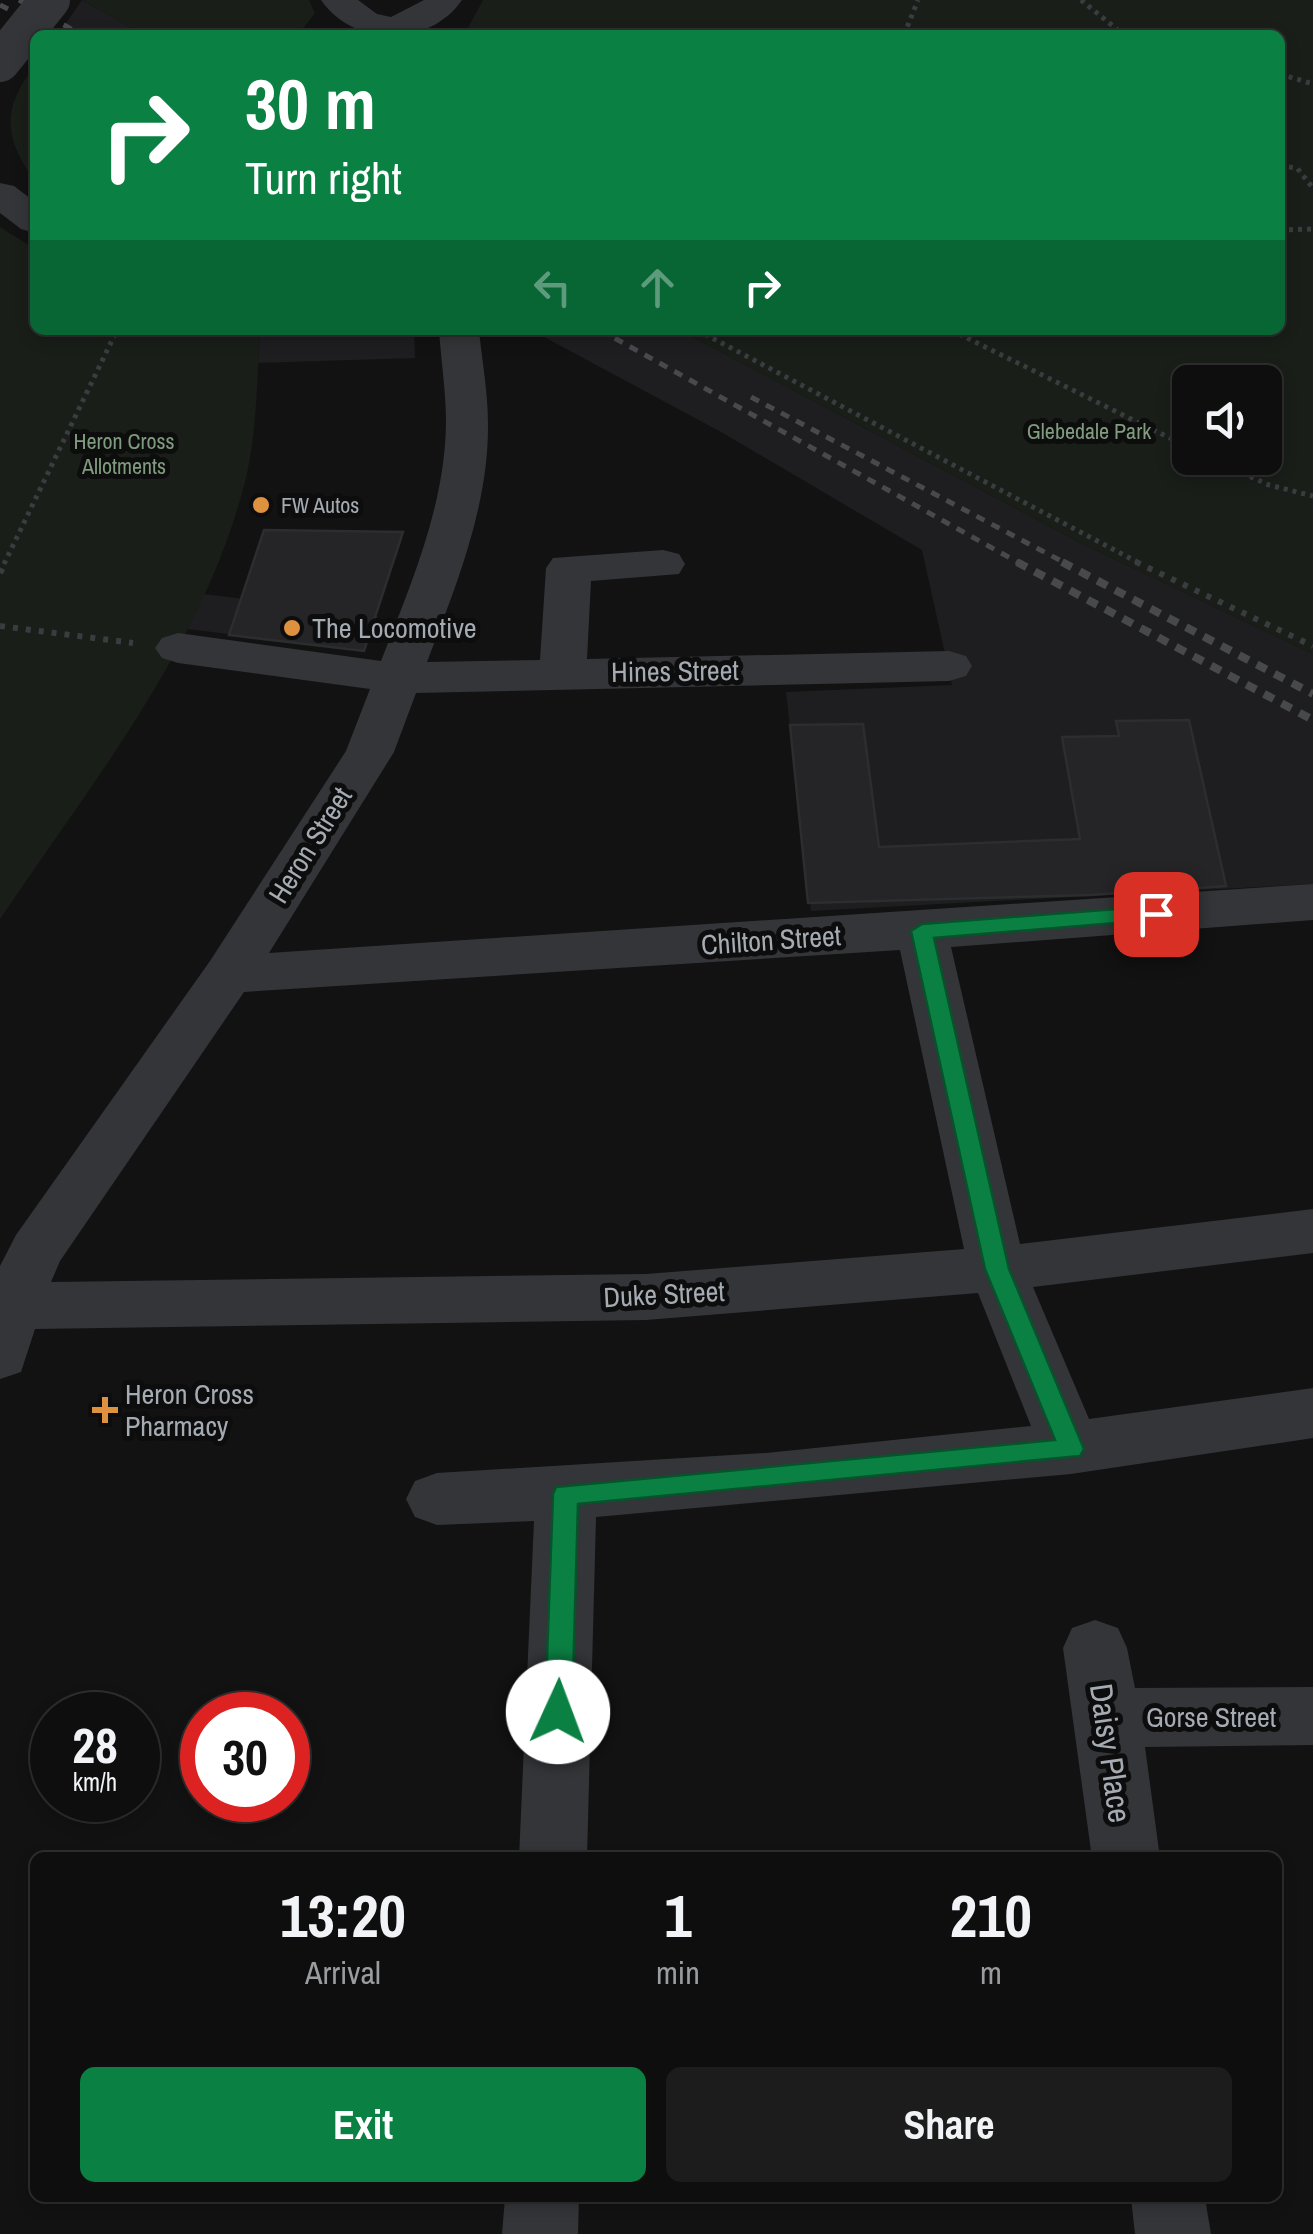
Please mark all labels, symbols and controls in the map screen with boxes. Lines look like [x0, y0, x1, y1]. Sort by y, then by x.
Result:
text: 30 m [245, 57, 376, 151]
icon: right [80, 70, 210, 200]
text: Turn right [245, 147, 402, 208]
icon: left [525, 260, 580, 315]
icon: ahead [630, 260, 685, 315]
icon: right [735, 260, 790, 315]
map controls [1172, 365, 1282, 475]
button: sound [1172, 365, 1282, 475]
park label: Glebedale Park [1027, 416, 1152, 446]
park label: Heron Cross Allotments [73, 426, 175, 481]
place label: FW Autos [281, 490, 359, 520]
marker: FW Autos [250, 494, 272, 516]
place label: The Locomotive [312, 609, 477, 647]
marker: The Locomotive [281, 617, 303, 639]
street label: Hines Street [611, 651, 739, 691]
street label: Heron Street [259, 780, 361, 910]
pin [1114, 872, 1199, 957]
icon: arrive [1129, 887, 1184, 942]
street label: Chilton Street [700, 916, 842, 964]
street label: Duke Street [602, 1272, 726, 1316]
place label: Heron Cross Pharmacy [125, 1375, 254, 1445]
marker: Heron Cross Pharmacy [94, 1399, 116, 1421]
position arrow [506, 1660, 610, 1764]
street label: Daisy Place [1080, 1681, 1142, 1825]
speed limit sign: 30 [180, 1692, 310, 1822]
street label: Gorse Street [1146, 1698, 1276, 1736]
text: 28 [72, 1711, 118, 1779]
text: km/h [73, 1765, 117, 1799]
text: 13:20 [280, 1875, 406, 1956]
text: 1 [664, 1875, 692, 1956]
text: 210 [950, 1875, 1032, 1956]
text: Arrival [305, 1951, 381, 1994]
text: min [656, 1951, 700, 1994]
text: m [980, 1951, 1002, 1994]
button: Exit [80, 2067, 646, 2182]
button: Share [666, 2067, 1232, 2182]

